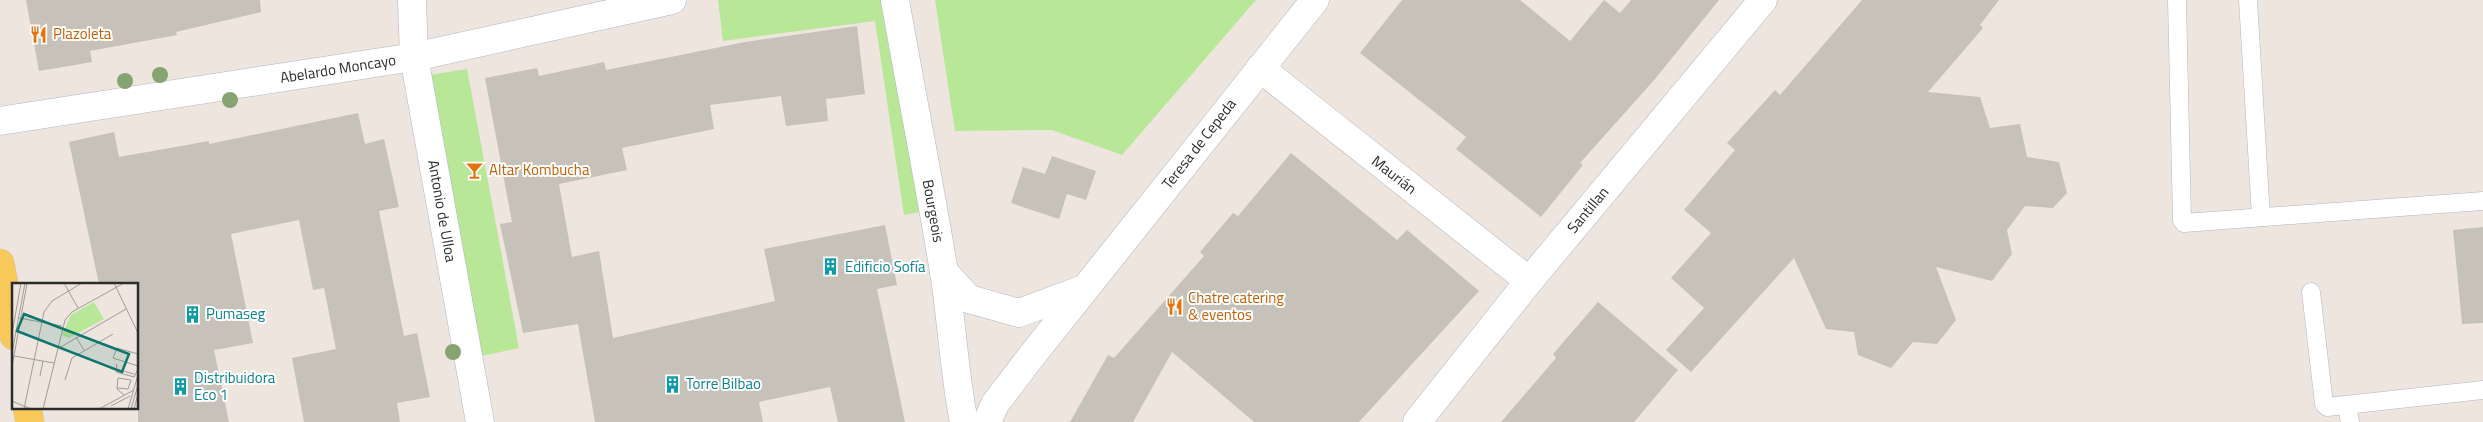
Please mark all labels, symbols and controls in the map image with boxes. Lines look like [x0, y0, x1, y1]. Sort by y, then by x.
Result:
place label: Plazoleta [53, 22, 112, 45]
restaurant icon: Plazoleta [29, 24, 49, 44]
street label: Abelardo Moncayo [278, 48, 398, 89]
street label: Teresa de Cepeda [1156, 93, 1242, 194]
street label: Maurián [1367, 149, 1422, 200]
street label: Antonio de Ulloa [422, 158, 463, 264]
place label: Altar Kombucha [489, 158, 590, 181]
bar icon: Altar Kombucha [465, 160, 485, 180]
street label: Bourgeois [917, 178, 950, 244]
street label: Santillan [1561, 181, 1614, 238]
place label: Edificio Sofía [845, 255, 926, 278]
building icon: Edificio Sofía [821, 257, 841, 277]
inset map [12, 283, 139, 410]
place label: Chatre catering & eventos [1188, 286, 1284, 326]
restaurant icon: Chatre catering & eventos [1164, 297, 1184, 317]
place label: Pumaseg [206, 302, 265, 325]
building icon: Pumaseg [182, 304, 202, 324]
place label: Distribuidora Eco 1 [194, 366, 276, 406]
place label: Torre Bilbao [686, 372, 761, 395]
building icon: Torre Bilbao [662, 374, 682, 394]
building icon: Distribuidora Eco 1 [170, 377, 190, 397]

